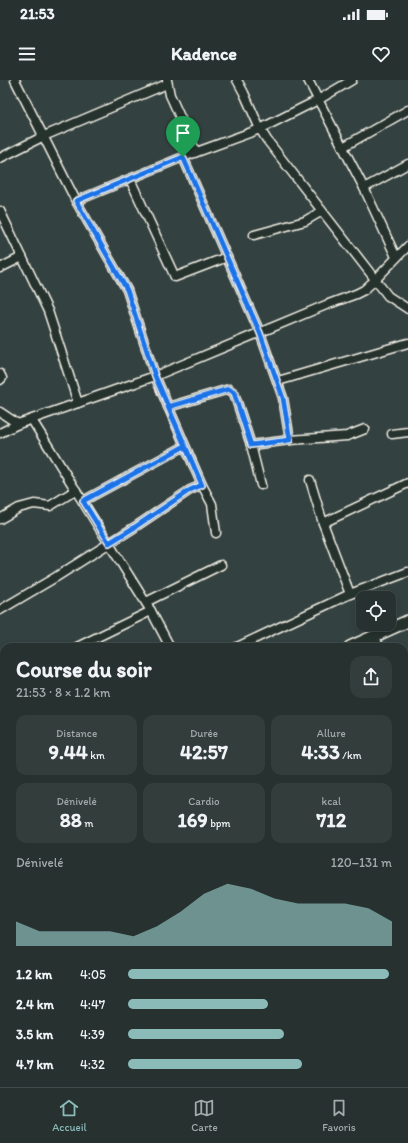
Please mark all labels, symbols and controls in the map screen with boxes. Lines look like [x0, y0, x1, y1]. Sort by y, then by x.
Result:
text: 21:53 [20, 5, 55, 23]
icon: menu [16, 43, 38, 65]
text: Kadence [171, 43, 237, 65]
icon: heart [370, 43, 392, 65]
pin [166, 116, 200, 157]
icon: arrive [172, 122, 194, 144]
map controls [356, 591, 396, 631]
button: locate [356, 591, 396, 631]
text: Course du soir [16, 656, 151, 683]
button: share [350, 656, 392, 698]
text: 21:53 · 8 × 1.2 km [16, 685, 110, 700]
text: Distance [56, 727, 97, 740]
text: Durée [190, 727, 218, 740]
text: Allure [317, 727, 346, 740]
text: 9.44 [48, 740, 88, 764]
text: 42:57 [180, 740, 228, 764]
text: 4:33 [301, 740, 340, 764]
text: km [88, 749, 105, 762]
text: /km [340, 749, 362, 762]
text: Dénivelé [57, 795, 97, 808]
text: Cardio [188, 795, 220, 808]
text: kcal [322, 795, 341, 808]
text: 88 [60, 808, 82, 832]
text: 169 [177, 808, 208, 832]
text: 712 [316, 808, 346, 832]
text: m [82, 817, 93, 830]
text: bpm [208, 817, 231, 830]
text: Dénivelé [16, 855, 64, 870]
text: 120–131 m [331, 855, 392, 870]
text: 1.2 km [16, 967, 52, 982]
text: 4:05 [80, 967, 106, 982]
text: 2.4 km [16, 997, 54, 1012]
text: 4:47 [80, 997, 105, 1012]
text: 3.5 km [16, 1027, 53, 1042]
text: 4:39 [80, 1027, 105, 1042]
text: 4.7 km [16, 1057, 54, 1072]
text: 4:32 [80, 1057, 105, 1072]
tab: Accueil [52, 1097, 87, 1134]
tab: Carte [191, 1097, 218, 1134]
tab: Favoris [322, 1097, 356, 1134]

